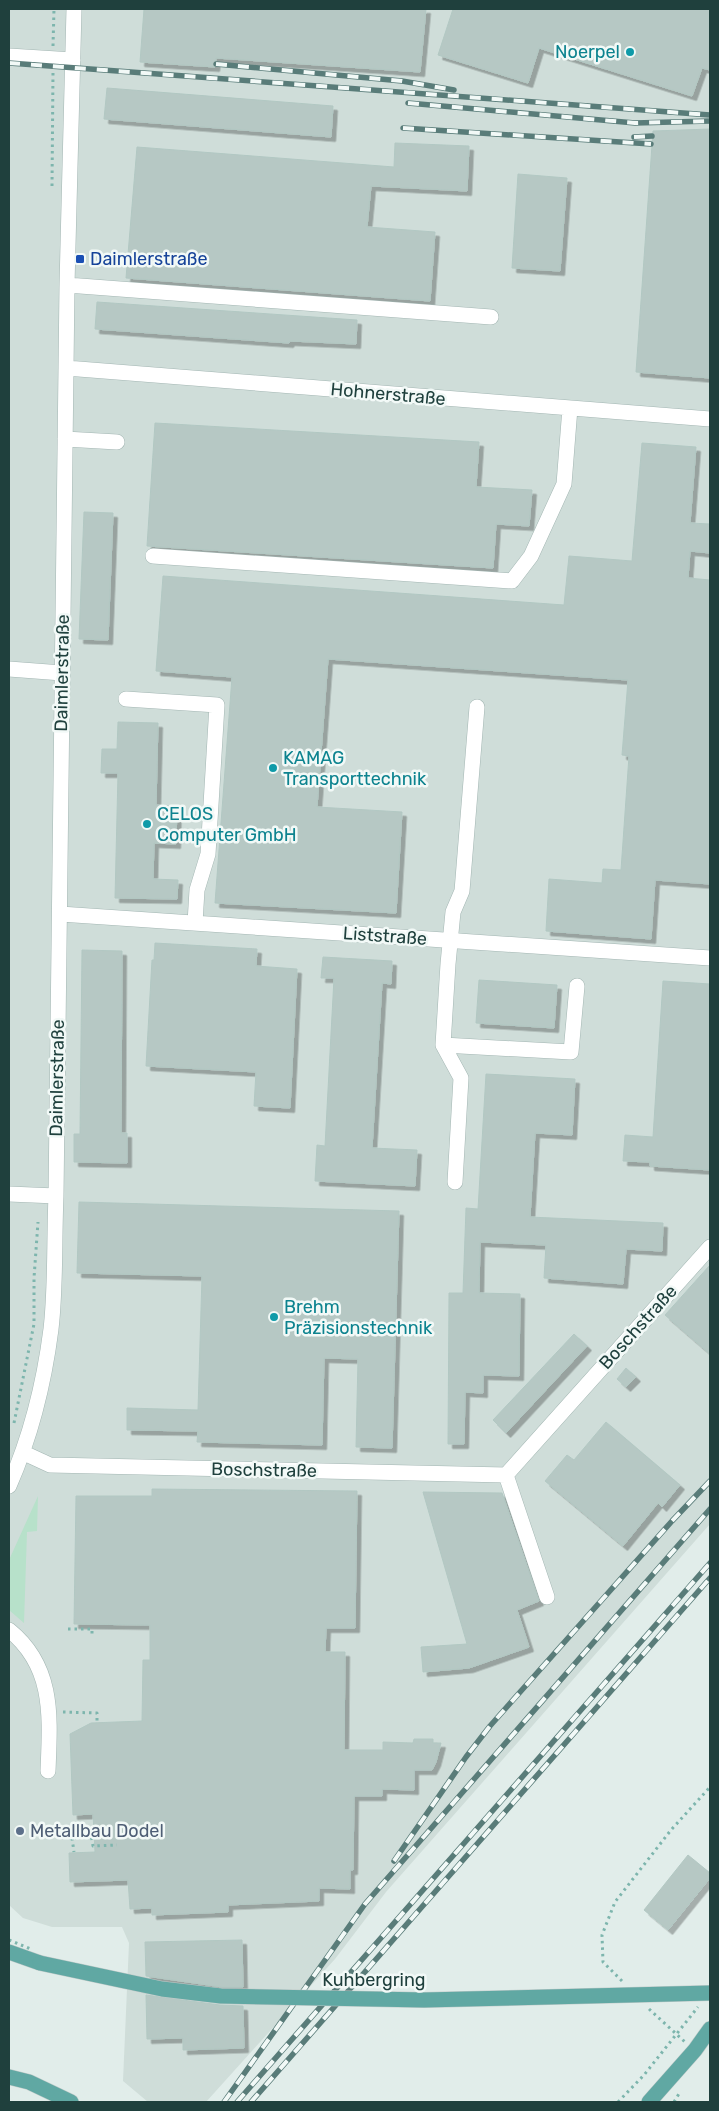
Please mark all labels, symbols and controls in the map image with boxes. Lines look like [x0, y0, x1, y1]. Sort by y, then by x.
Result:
place label: Noerpel [555, 41, 620, 63]
marker: Noerpel [624, 46, 636, 58]
place label: Daimlerstraße [90, 248, 208, 270]
marker: Daimlerstraße [74, 253, 86, 265]
street label: Hohnerstraße [330, 378, 446, 410]
street label: Daimlerstraße [50, 614, 74, 732]
place label: KAMAG Transporttechnik [283, 747, 427, 790]
marker: KAMAG Transporttechnik [267, 762, 279, 774]
place label: CELOS Computer GmbH [157, 803, 297, 846]
marker: CELOS Computer GmbH [141, 818, 153, 830]
street label: Liststraße [342, 922, 428, 950]
street label: Daimlerstraße [45, 1019, 69, 1137]
street label: Boschstraße [594, 1280, 682, 1374]
place label: Brehm Präzisionstechnik [284, 1296, 433, 1339]
marker: Brehm Präzisionstechnik [268, 1311, 280, 1323]
street label: Boschstraße [211, 1458, 317, 1482]
place label: Metallbau Dodel [30, 1820, 164, 1842]
marker: Metallbau Dodel [14, 1825, 26, 1837]
street label: Kuhbergring [322, 1969, 426, 1991]

